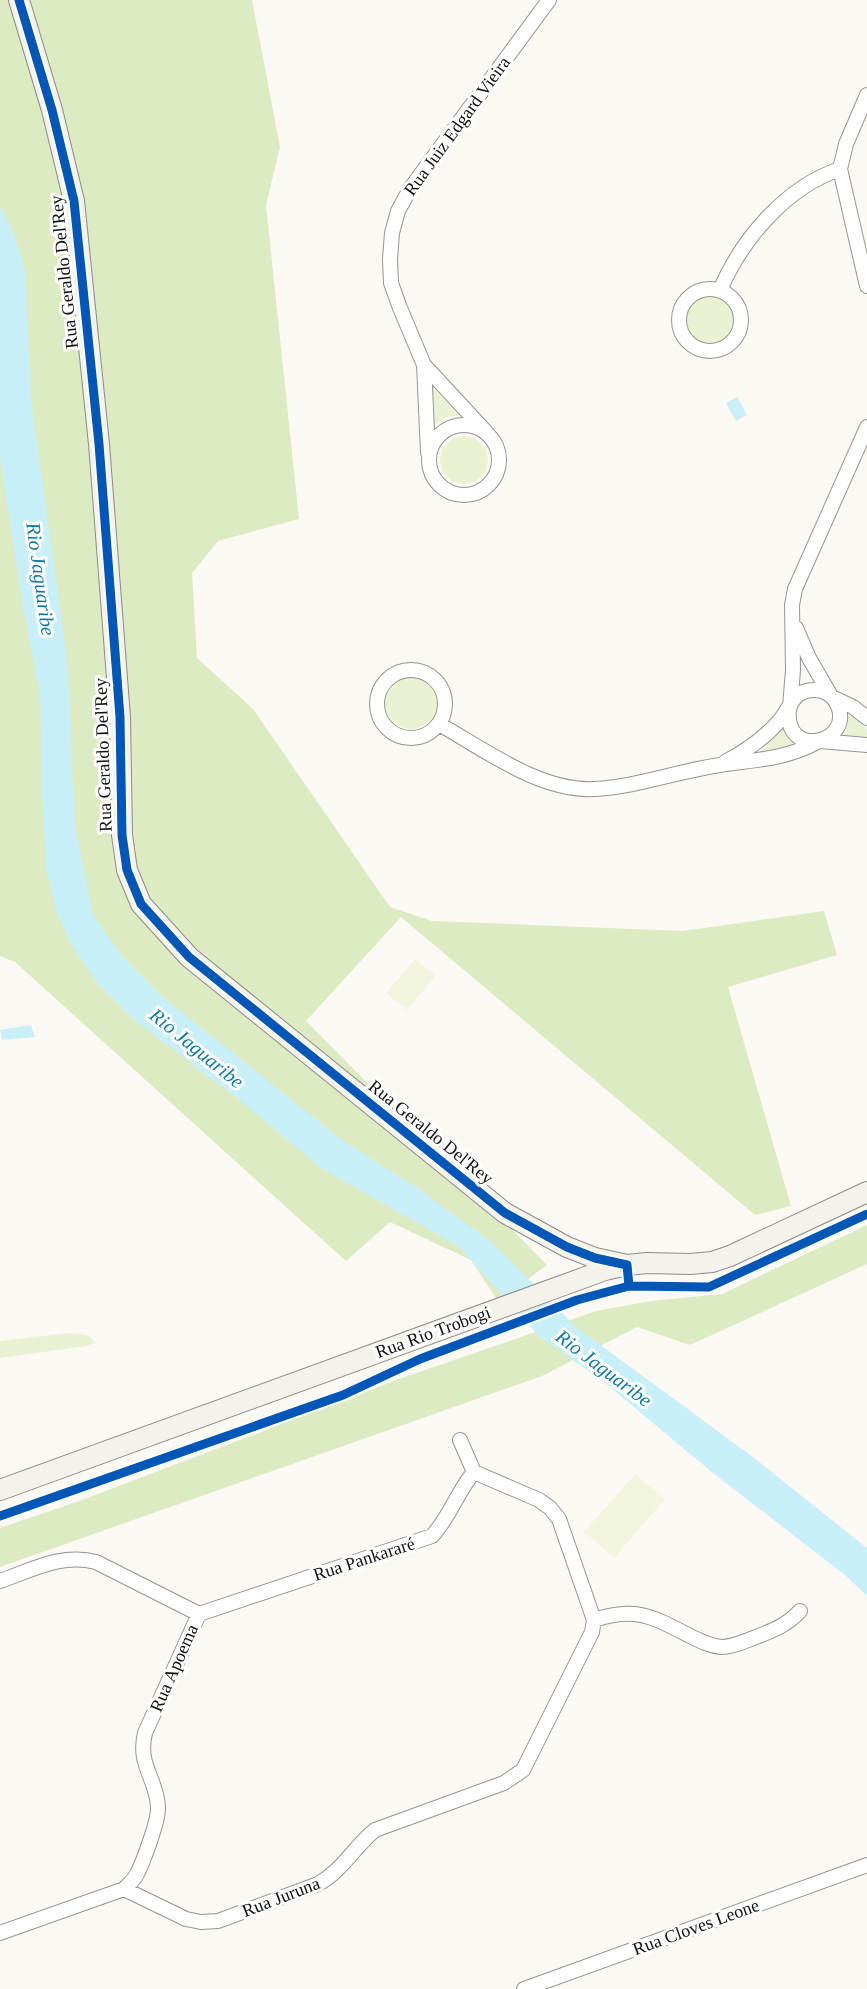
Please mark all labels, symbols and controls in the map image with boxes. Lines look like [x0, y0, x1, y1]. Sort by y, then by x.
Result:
street label: Rua Juiz Edgard Vieira [400, 53, 514, 199]
street label: Rua Geraldo Del'Rey [46, 194, 82, 350]
water label: Rio Jaguaribe [21, 520, 60, 637]
street label: Rua Geraldo Del'Rey [90, 678, 116, 832]
water label: Rio Jaguaribe [144, 1003, 248, 1093]
street label: Rua Geraldo Del'Rey [365, 1076, 497, 1188]
street label: Rua Rio Trobogi [373, 1302, 493, 1362]
water label: Rio Jaguaribe [551, 1324, 656, 1412]
street label: Rua Pankararé [311, 1533, 417, 1585]
street label: Rua Apoema [146, 1621, 202, 1715]
street label: Rua Juruna [239, 1873, 323, 1921]
street label: Rua Cloves Leone [630, 1895, 762, 1959]

